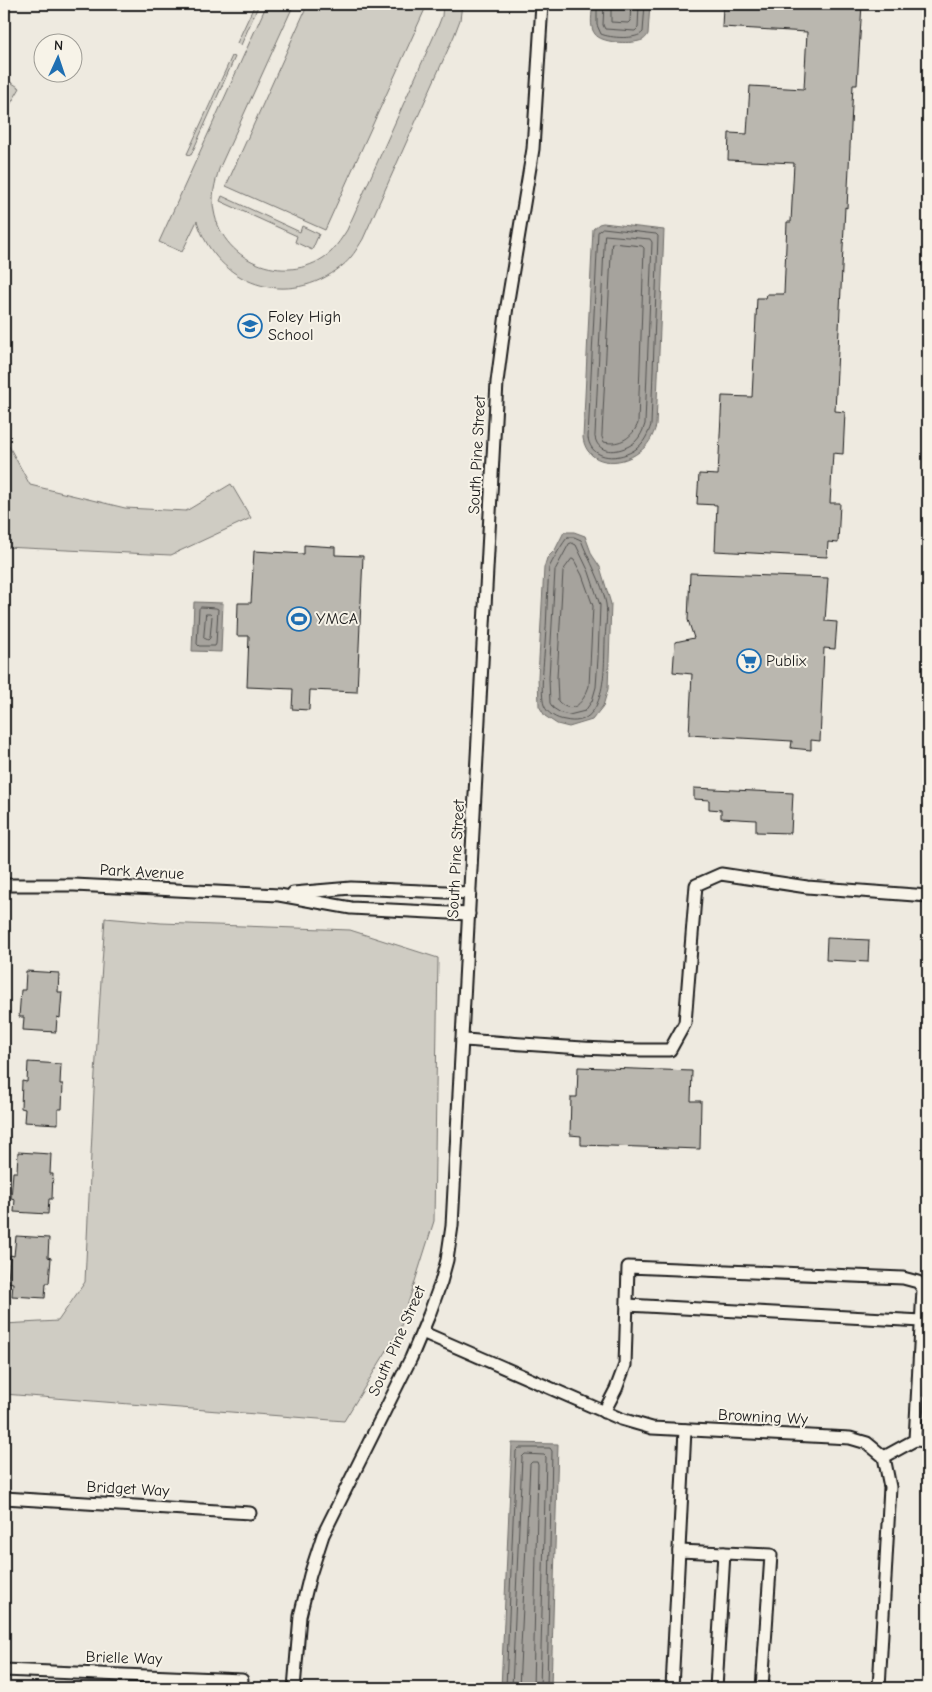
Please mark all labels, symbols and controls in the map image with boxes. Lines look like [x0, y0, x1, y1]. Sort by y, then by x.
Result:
north arrow [32, 32, 82, 82]
text: N [54, 37, 64, 54]
place label: Foley High School [268, 308, 341, 344]
school or university icon: Foley High School [237, 313, 263, 339]
street label: South Pine Street [465, 395, 489, 515]
sports icon: YMCA [286, 606, 312, 632]
place label: YMCA [316, 610, 358, 628]
supermarket icon: Publix [736, 648, 762, 674]
place label: Publix [766, 652, 807, 670]
street label: South Pine Street [444, 799, 468, 919]
street label: Park Avenue [99, 861, 185, 883]
street label: South Pine Street [365, 1283, 430, 1399]
street label: Browning Wy [718, 1406, 809, 1428]
street label: Bridget Way [86, 1478, 171, 1500]
street label: Brielle Way [85, 1648, 163, 1668]

